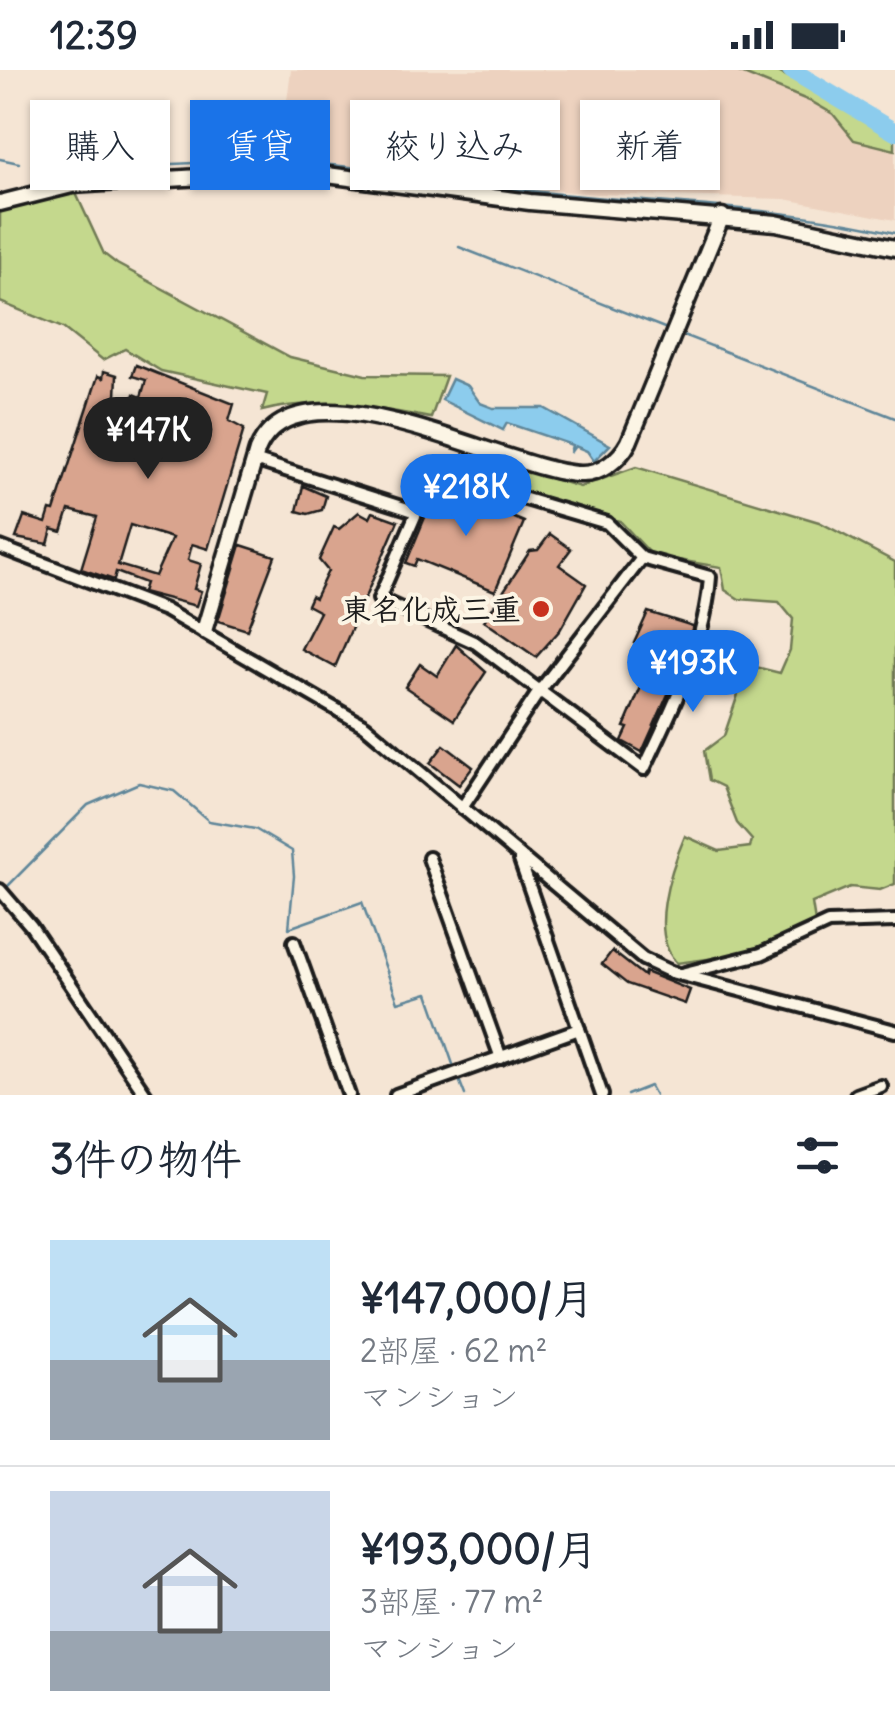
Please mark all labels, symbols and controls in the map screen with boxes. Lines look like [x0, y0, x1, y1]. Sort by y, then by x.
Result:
text: 12:39 [50, 12, 138, 59]
chip: 購入 [30, 100, 170, 190]
chip: 賃貸 [190, 100, 330, 190]
chip: 絞り込み [350, 100, 560, 190]
chip: 新着 [580, 100, 720, 190]
pin: ¥147K [78, 397, 218, 482]
text: ¥147K [105, 409, 191, 450]
pin: ¥218K [396, 454, 536, 539]
text: ¥218K [422, 466, 510, 507]
place label: 東名化成三重 [341, 590, 521, 628]
marker: 東名化成三重 [530, 598, 552, 620]
pin: ¥193K [623, 630, 763, 715]
text: ¥193K [649, 642, 737, 683]
icon: filters [790, 1128, 845, 1183]
text: 3件の物件 [50, 1133, 242, 1185]
text: ¥147,000/月 [360, 1272, 594, 1324]
icon: home [130, 1280, 250, 1400]
text: 2部屋 · 62 m² [360, 1330, 548, 1371]
text: マンション [360, 1376, 519, 1417]
text: ¥193,000/月 [360, 1523, 598, 1575]
icon: home [130, 1531, 250, 1651]
text: 3部屋 · 77 m² [360, 1581, 544, 1622]
text: マンション [360, 1627, 519, 1668]

